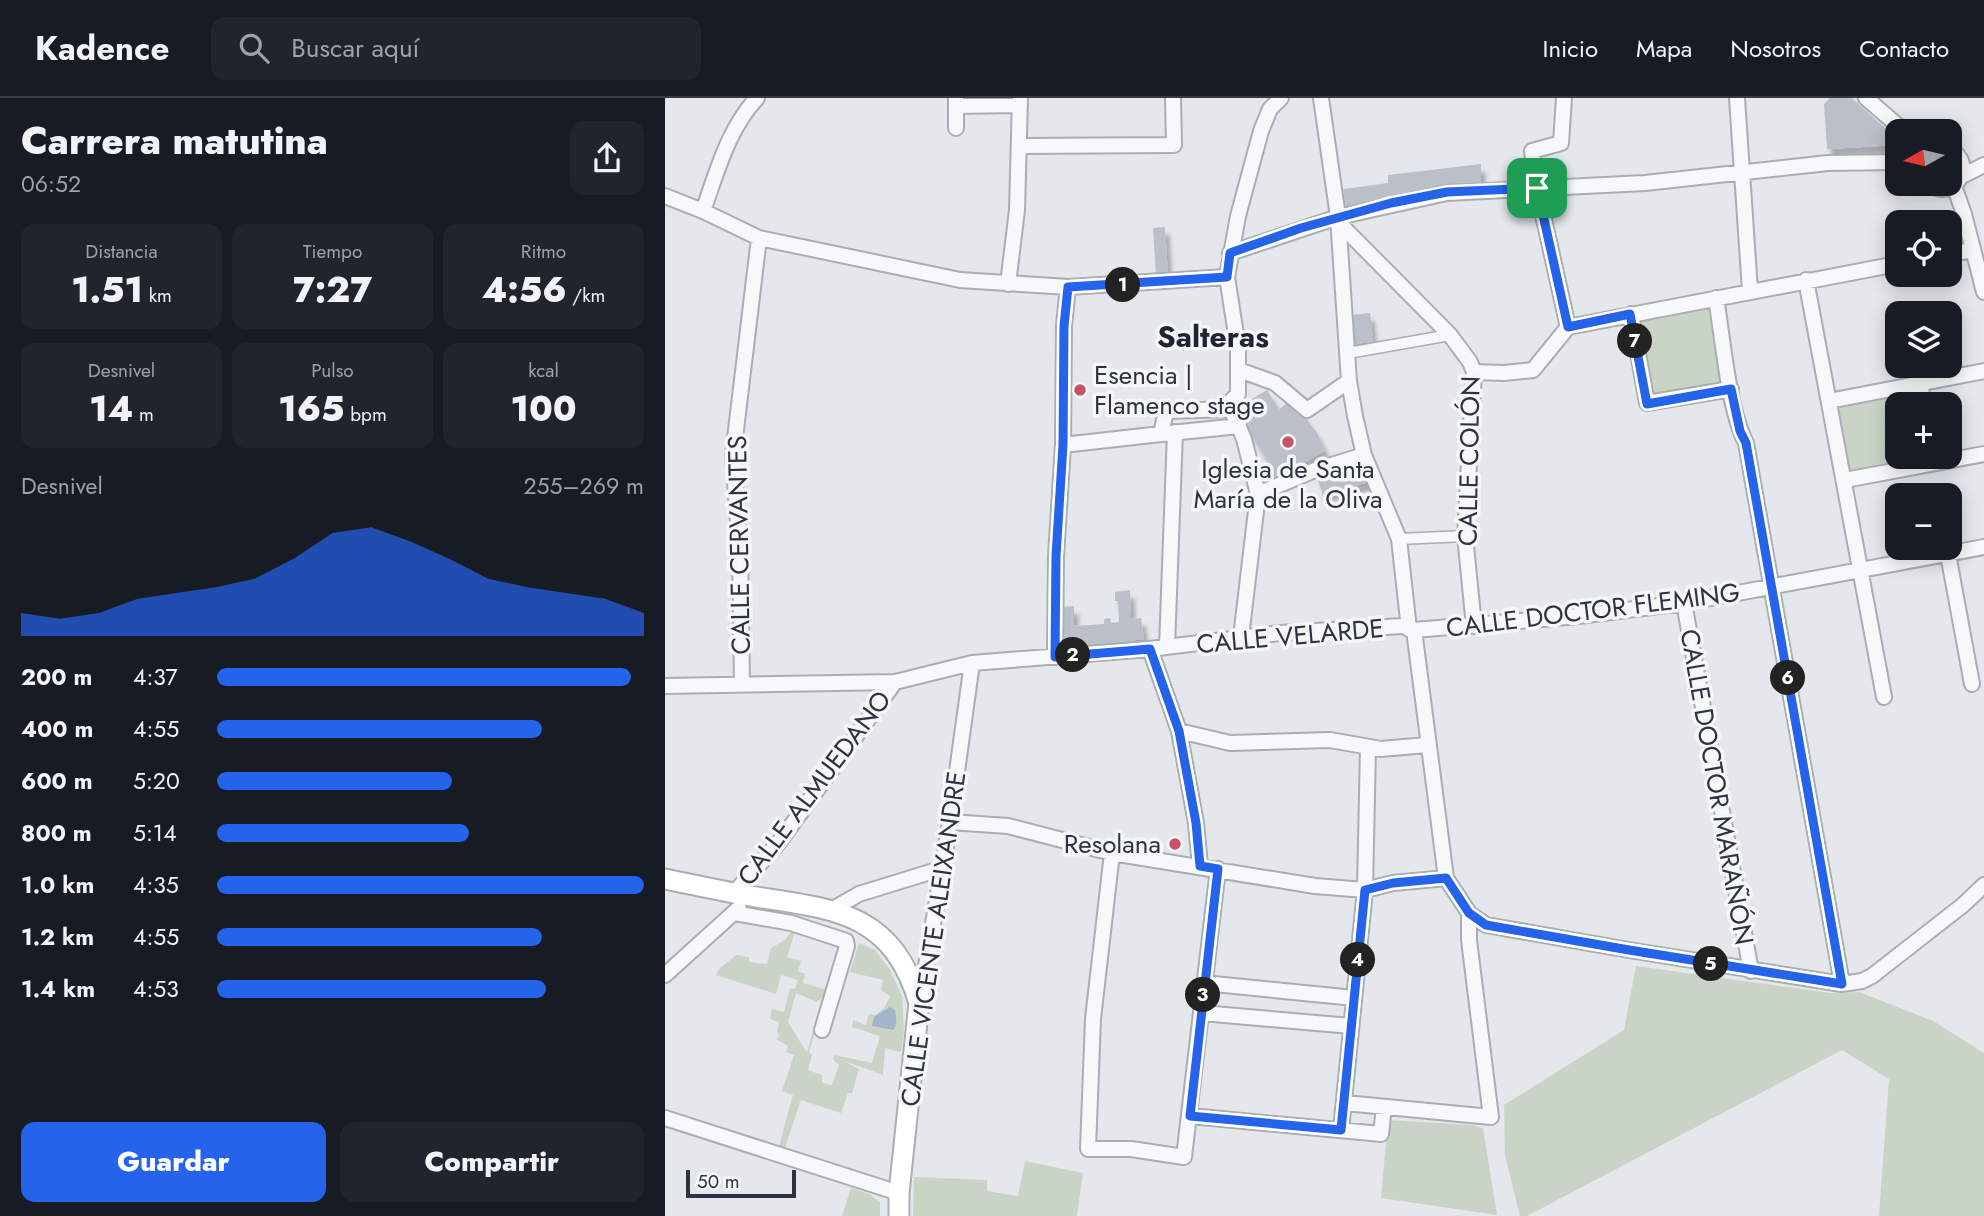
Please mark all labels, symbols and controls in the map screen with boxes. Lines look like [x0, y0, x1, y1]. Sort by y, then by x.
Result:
search box [211, 17, 701, 80]
text: Kadence [35, 25, 169, 72]
icon: search [235, 29, 273, 67]
text: Buscar aquí [291, 29, 419, 67]
text: Inicio [1543, 31, 1598, 66]
text: Mapa [1636, 31, 1692, 66]
text: Nosotros [1730, 31, 1821, 66]
text: Contacto [1859, 31, 1949, 66]
text: Carrera matutina [21, 113, 328, 168]
north arrow [1885, 119, 1962, 196]
map controls [1885, 119, 1962, 560]
button: share [570, 121, 644, 195]
pin [1507, 158, 1567, 218]
text: 06:52 [21, 167, 81, 201]
icon: arrive [1518, 169, 1556, 207]
button: locate [1885, 210, 1962, 287]
text: Distancia [85, 238, 158, 265]
text: Tiempo [303, 238, 362, 265]
text: Ritmo [521, 238, 566, 265]
text: 1.51 [71, 265, 143, 315]
text: 7:27 [293, 265, 372, 315]
text: 4:56 [482, 265, 567, 315]
pin: 1 [1105, 268, 1141, 302]
text: 1 [1118, 271, 1127, 298]
text: km [143, 282, 172, 309]
text: /km [567, 282, 605, 309]
button: layers [1885, 301, 1962, 378]
district label: Salteras [1157, 315, 1269, 358]
pin: 7 [1618, 324, 1653, 358]
text: 7 [1629, 327, 1640, 354]
place label: Esencia | Flamenco stage [1094, 356, 1265, 424]
text: Desnivel [88, 357, 155, 384]
text: Pulso [311, 357, 354, 384]
text: kcal [528, 357, 559, 384]
street label: CALLE COLÓN [1449, 376, 1489, 546]
marker: Esencia | Flamenco stage [1072, 382, 1088, 398]
text: 14 [89, 384, 133, 434]
text: 165 [278, 384, 345, 434]
text: 100 [510, 384, 577, 434]
button: + [1885, 392, 1962, 469]
text: m [133, 401, 154, 428]
text: bpm [345, 401, 387, 428]
marker: Iglesia de Santa María de la Oliva [1280, 434, 1296, 450]
street label: CALLE CERVANTES [718, 435, 760, 655]
place label: Iglesia de Santa María de la Oliva [1193, 450, 1383, 518]
text: Desnivel [21, 469, 103, 503]
text: 255–269 m [524, 469, 644, 503]
button: − [1885, 483, 1962, 560]
street label: CALLE DOCTOR FLEMING [1444, 573, 1742, 647]
street label: CALLE VELARDE [1195, 609, 1385, 663]
street label: CALLE DOCTOR MARAÑÓN [1671, 626, 1763, 948]
pin: 2 [1055, 638, 1091, 672]
text: 2 [1066, 641, 1079, 668]
text: 200 m [21, 660, 92, 694]
text: 4:37 [133, 660, 178, 694]
pin: 6 [1771, 660, 1805, 696]
text: 6 [1781, 664, 1794, 691]
street label: CALLE ALMUEDANO [728, 683, 900, 893]
text: 400 m [21, 712, 93, 746]
text: 4:55 [133, 712, 179, 746]
text: 600 m [21, 764, 93, 798]
text: 5:20 [133, 764, 180, 798]
street label: CALLE VICENTE ALEIXANDRE [891, 769, 975, 1109]
text: 800 m [21, 816, 92, 850]
text: 5:14 [133, 816, 177, 850]
place label: Resolana [1064, 825, 1161, 863]
marker: Resolana [1167, 836, 1183, 852]
text: 1.0 km [21, 868, 94, 902]
text: 4:35 [133, 868, 179, 902]
text: 1.2 km [21, 920, 94, 954]
text: 4:55 [133, 920, 179, 954]
pin: 4 [1341, 942, 1375, 978]
text: 4 [1351, 946, 1364, 973]
pin: 5 [1693, 946, 1729, 982]
text: 5 [1704, 950, 1717, 977]
text: 1.4 km [21, 972, 95, 1006]
text: 4:53 [133, 972, 179, 1006]
pin: 3 [1185, 978, 1221, 1012]
text: 3 [1197, 981, 1208, 1008]
button: Guardar [21, 1122, 326, 1202]
button: Compartir [340, 1122, 644, 1202]
scale bar [686, 1167, 796, 1199]
text: 50 m [697, 1168, 740, 1195]

